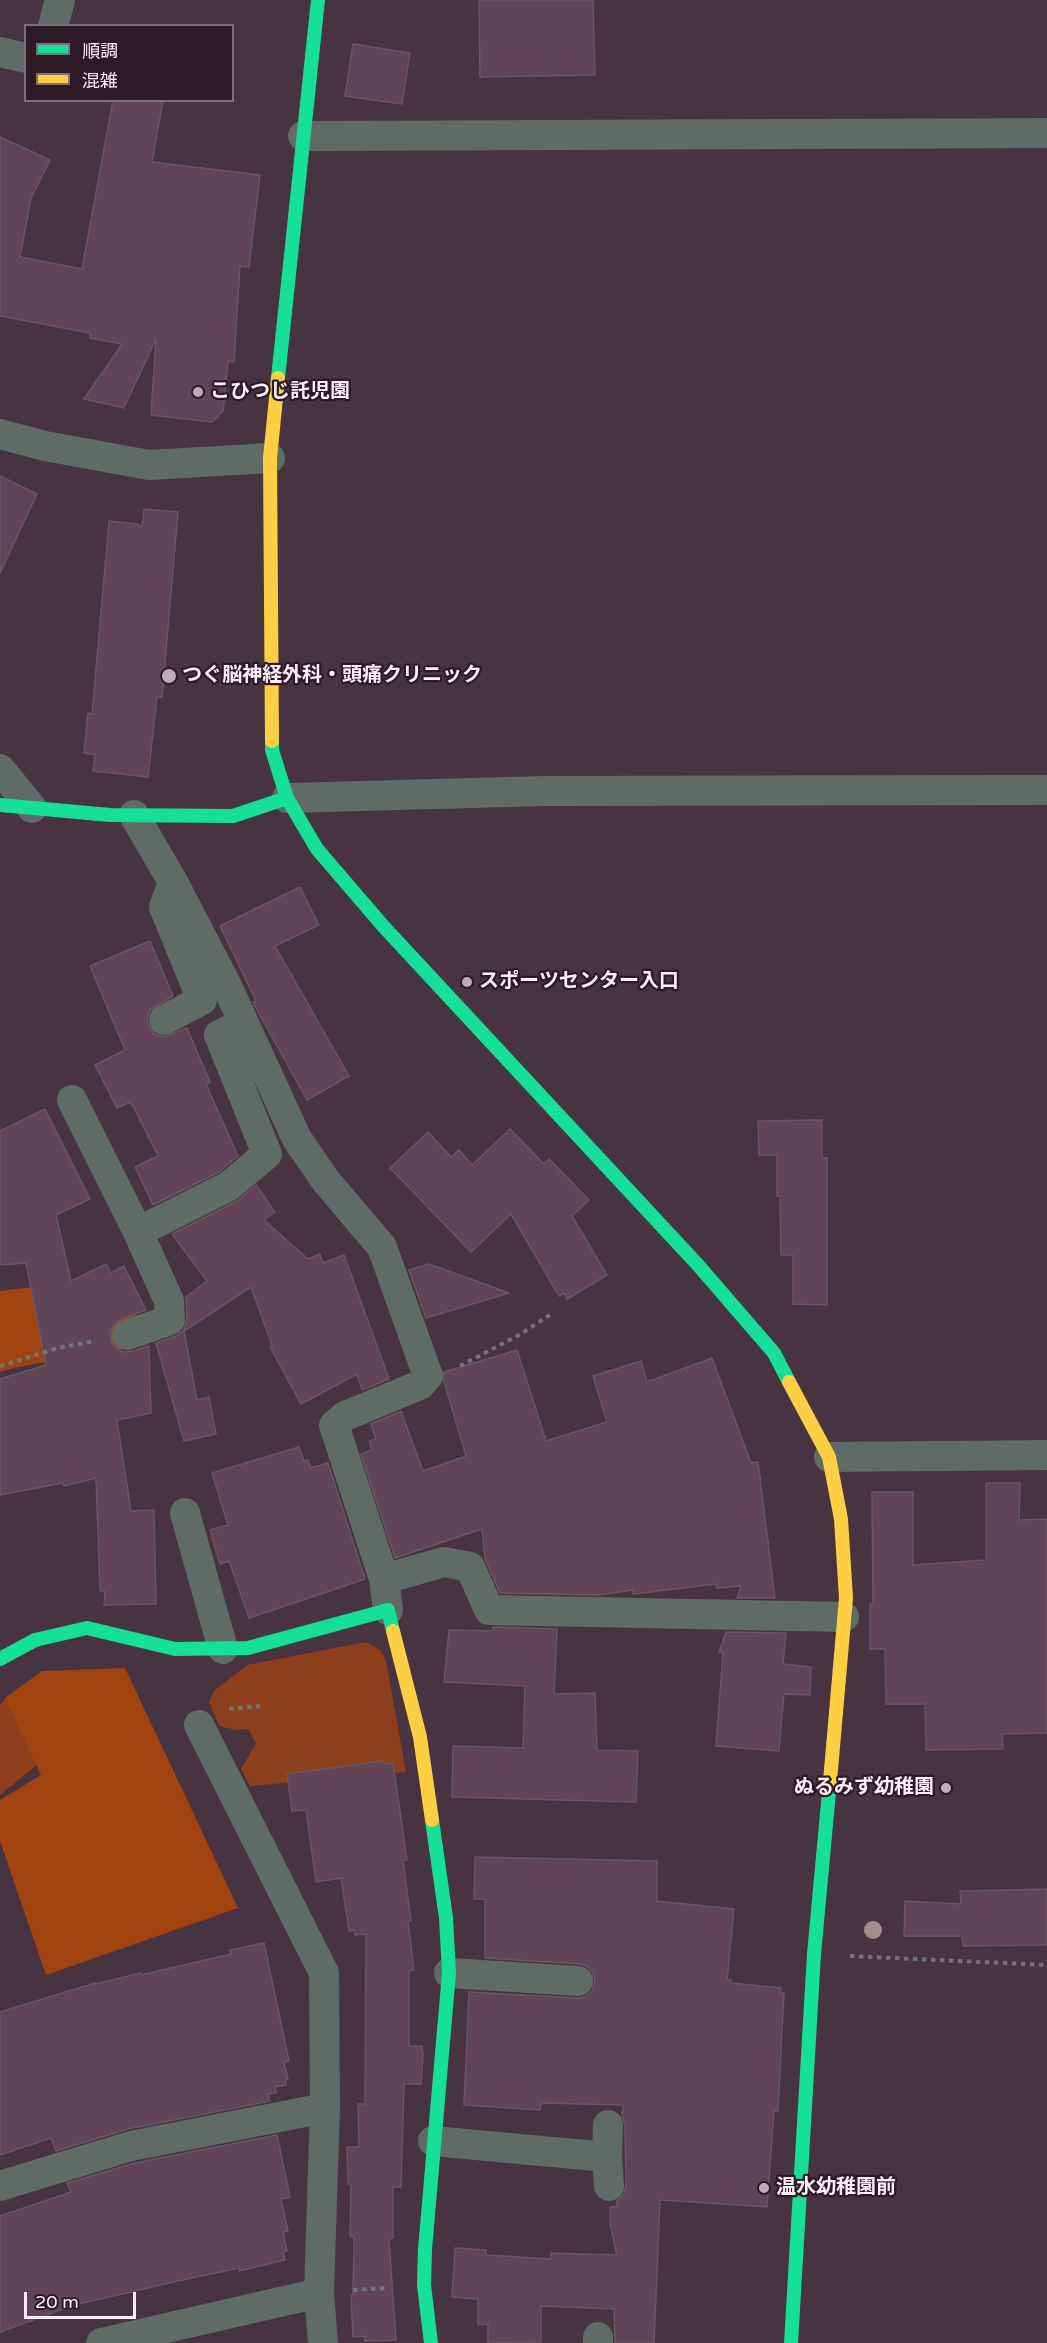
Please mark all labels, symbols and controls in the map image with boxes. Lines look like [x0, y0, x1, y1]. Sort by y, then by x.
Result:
legend [24, 24, 234, 102]
text: 順調 [82, 40, 118, 62]
text: 混雑 [82, 70, 118, 92]
place label: こひつじ託児園 [210, 380, 350, 404]
marker: こひつじ託児園 [191, 385, 205, 399]
place label: つぐ脳神経外科・頭痛クリニック [182, 664, 482, 688]
marker: つぐ脳神経外科・頭痛クリニック [160, 667, 178, 685]
place label: スポーツセンター入口 [479, 970, 679, 994]
marker: スポーツセンター入口 [460, 975, 474, 989]
place label: ぬるみず幼稚園 [794, 1776, 934, 1800]
marker: ぬるみず幼稚園 [939, 1781, 953, 1795]
place label: 温水幼稚園前 [776, 2176, 896, 2200]
marker: 温水幼稚園前 [757, 2181, 771, 2195]
scale bar [27, 2280, 140, 2318]
text: 20 m [35, 2291, 79, 2313]

